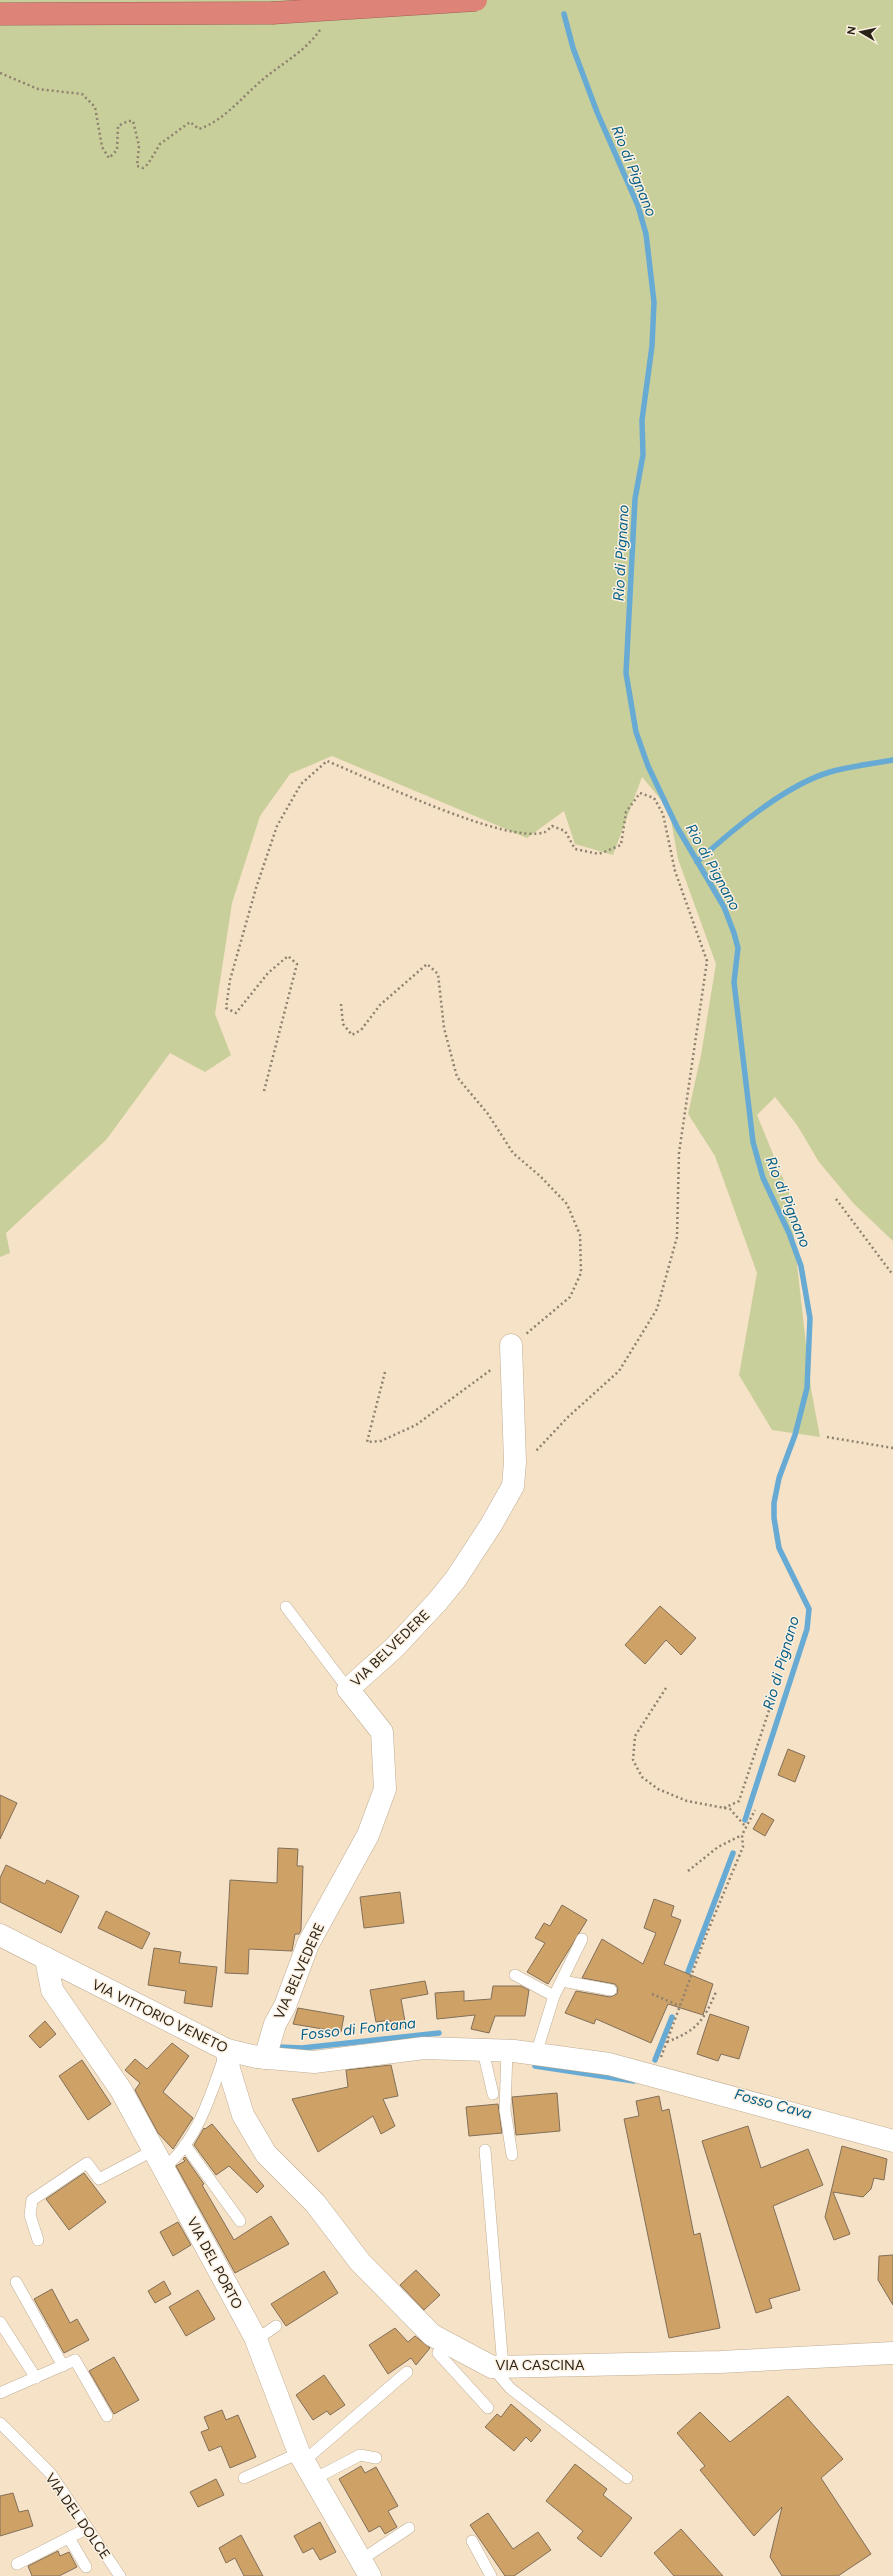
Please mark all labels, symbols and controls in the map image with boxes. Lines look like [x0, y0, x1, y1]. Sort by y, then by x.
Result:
north arrow [841, 12, 881, 52]
text: N [845, 25, 859, 36]
water label: Rio di Pignano [608, 123, 661, 219]
water label: Rio di Pignano [609, 504, 633, 602]
water label: Rio di Pignano [682, 820, 744, 914]
water label: Rio di Pignano [762, 1154, 815, 1250]
street label: VIA BELVEDERE [347, 1606, 433, 1690]
water label: Rio di Pignano [759, 1614, 803, 1712]
street label: VIA BELVEDERE [271, 1920, 328, 2022]
street label: VIA VITTORIO VENETO [89, 1976, 231, 2057]
water label: Fosso di Fontana [299, 2014, 417, 2044]
water label: Fosso Cava [732, 2085, 814, 2123]
street label: VIA DEL PORTO [183, 2214, 246, 2312]
street label: VIA CASCINA [496, 2357, 585, 2374]
street label: VIA DEL DOLCE [42, 2470, 114, 2563]

